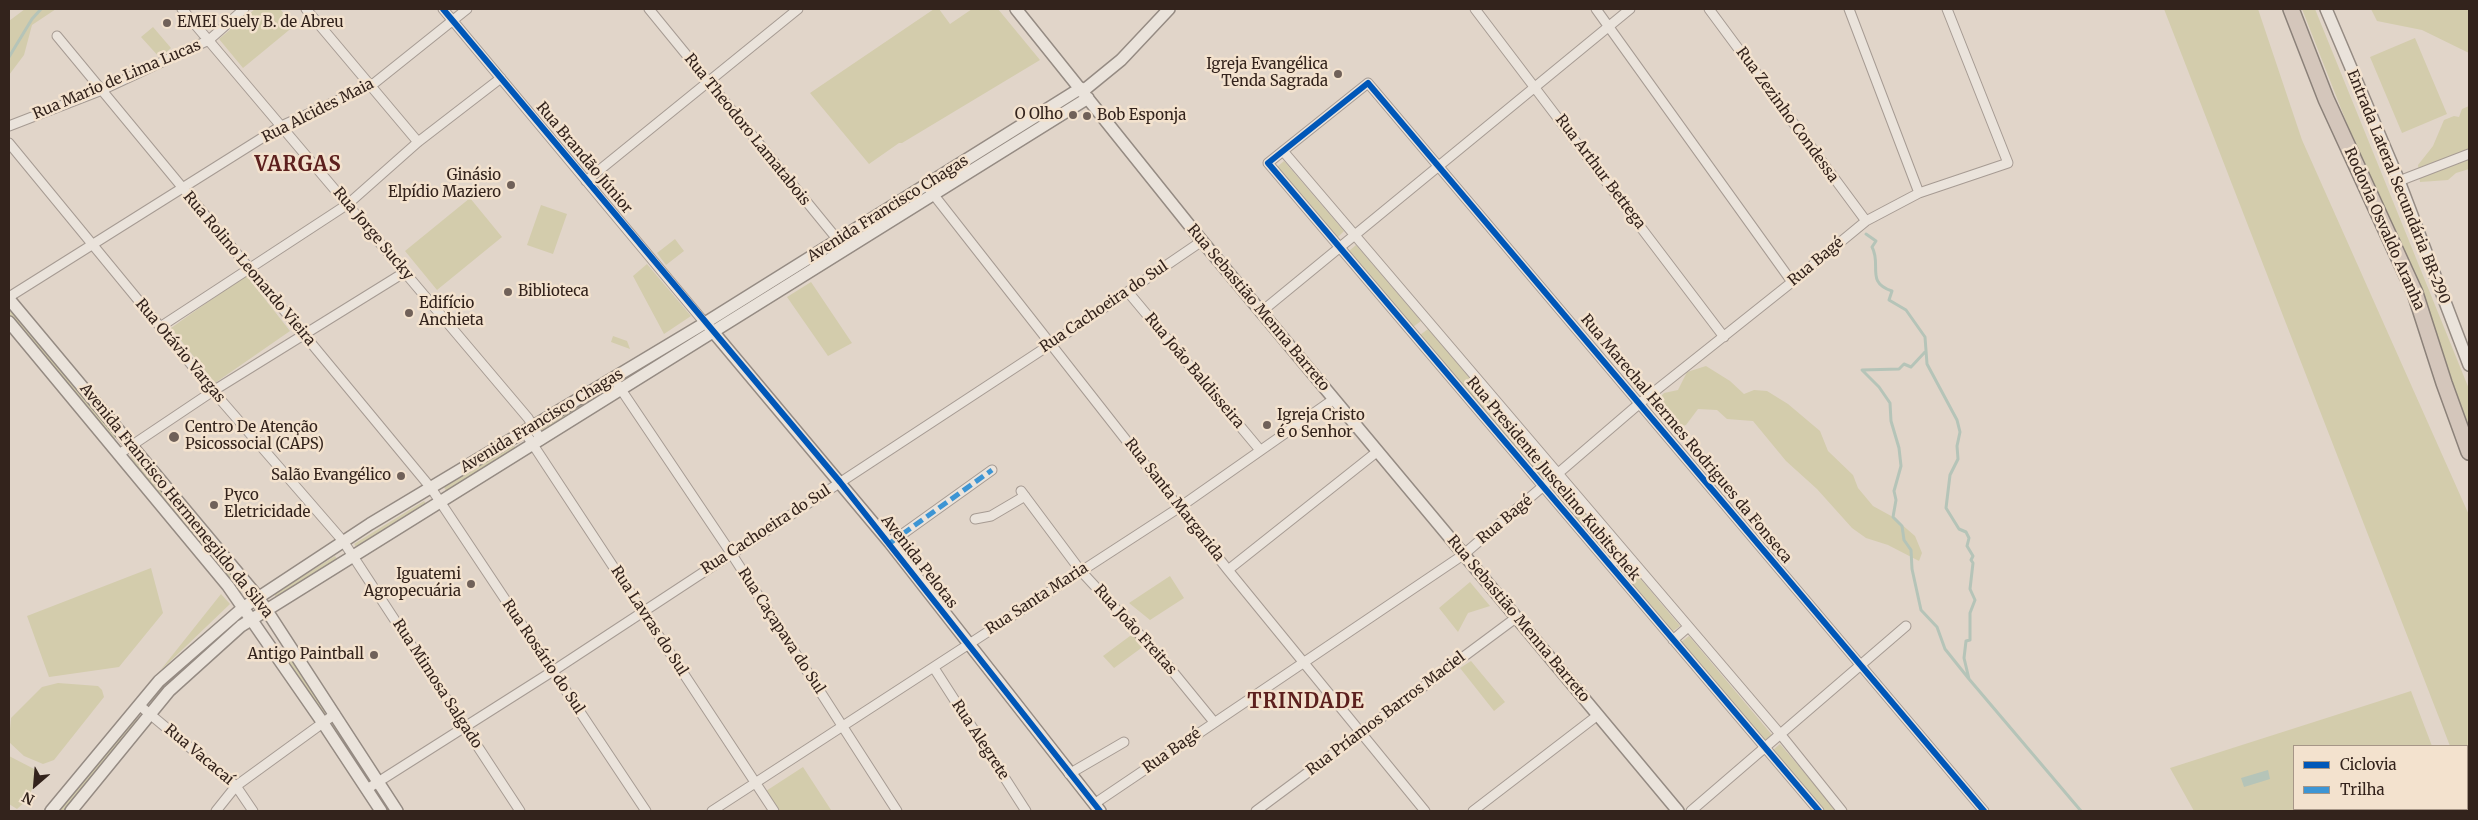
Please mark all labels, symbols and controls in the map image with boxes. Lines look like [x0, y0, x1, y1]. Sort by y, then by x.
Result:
place label: EMEI Suely B. de Abreu [177, 14, 344, 32]
marker: EMEI Suely B. de Abreu [161, 17, 173, 29]
street label: Rua Mario de Lima Lucas [30, 36, 204, 124]
street label: Rua Zezinho Condessa [1732, 44, 1842, 186]
street label: Rua Theodoro Lamatabois [680, 51, 814, 209]
place label: Igreja Evangélica Tenda Sagrada [1206, 56, 1328, 91]
street label: Entrada Lateral Secundária BR-290 [2343, 67, 2453, 307]
marker: Igreja Evangélica Tenda Sagrada [1332, 68, 1344, 80]
street label: Rua Alcides Maia [259, 75, 377, 147]
street label: Rua Brandão Júnior [532, 99, 636, 217]
place label: O Olho [1015, 106, 1063, 124]
place label: Bob Esponja [1097, 107, 1186, 125]
marker: O Olho [1067, 109, 1079, 121]
marker: Bob Esponja [1081, 110, 1093, 122]
street label: Rua Arthur Bettega [1551, 111, 1649, 233]
street label: Rodovia Osvaldo Aranha [2340, 145, 2428, 313]
street label: Avenida Francisco Chagas [804, 152, 972, 266]
district label: VARGAS [254, 153, 342, 177]
place label: Ginásio Elpídio Maziero [388, 167, 501, 202]
marker: Ginásio Elpídio Maziero [505, 179, 517, 191]
street label: Rua Jorge Sucky [329, 184, 417, 284]
street label: Rua Rolino Leonardo Vieira [179, 188, 319, 350]
street label: Rua Sebastião Menna Barreto [1183, 221, 1333, 395]
street label: Rua Bagé [1785, 234, 1847, 290]
street label: Rua Cachoeira do Sul [1037, 257, 1171, 357]
place label: Biblioteca [518, 283, 589, 301]
marker: Biblioteca [502, 286, 514, 298]
street label: Rua Otávio Vargas [131, 295, 229, 407]
place label: Edifício Anchieta [419, 295, 483, 330]
marker: Edifício Anchieta [403, 307, 415, 319]
street label: Rua João Baldisseira [1141, 310, 1247, 432]
street label: Rua Marechal Hermes Rodrigues da Fonseca [1577, 311, 1795, 567]
street label: Avenida Francisco Chagas [457, 365, 627, 477]
street label: Rua Presidente Juscelino Kubitschek [1462, 373, 1644, 585]
street label: Avenida Francisco Hermenegildo da Silva [76, 380, 276, 622]
place label: Igreja Cristo é o Senhor [1277, 407, 1365, 442]
place label: Centro De Atenção Psicossocial (CAPS) [185, 419, 324, 454]
marker: Igreja Cristo é o Senhor [1261, 419, 1273, 431]
marker: Centro De Atenção Psicossocial (CAPS) [167, 430, 181, 444]
street label: Rua Santa Margarida [1120, 435, 1228, 565]
place label: Salão Evangélico [271, 467, 391, 485]
marker: Salão Evangélico [395, 470, 407, 482]
street label: Rua Cachoeira do Sul [698, 481, 834, 579]
place label: Pyco Eletricidade [224, 487, 310, 522]
street label: Rua Bagé [1474, 492, 1536, 548]
marker: Pyco Eletricidade [208, 499, 220, 511]
street label: Avenida Pelotas [877, 512, 961, 612]
street label: Rua Sebastião Menna Barreto [1443, 532, 1593, 706]
street label: Rua Santa Maria [983, 559, 1091, 639]
street label: Rua Lavras do Sul [607, 563, 691, 679]
street label: Rua Caçapava do Sul [734, 565, 828, 697]
place label: Iguatemi Agropecuária [364, 566, 461, 601]
marker: Iguatemi Agropecuária [465, 578, 477, 590]
street label: Rua João Freitas [1090, 581, 1180, 679]
street label: Rua Rosário do Sul [498, 596, 588, 718]
street label: Rua Mimosa Salgado [388, 616, 486, 752]
place label: Antigo Paintball [247, 646, 364, 664]
street label: Rua Príamos Barros Maciel [1303, 648, 1469, 780]
marker: Antigo Paintball [368, 649, 380, 661]
district label: TRINDADE [1246, 690, 1366, 714]
street label: Rua Alegrete [948, 697, 1012, 783]
street label: Rua Vacacaí [161, 721, 237, 789]
street label: Rua Bagé [1140, 725, 1204, 777]
legend [2293, 745, 2468, 810]
text: Ciclovia [2340, 755, 2397, 774]
north arrow [10, 760, 60, 810]
text: Trilha [2340, 780, 2385, 799]
text: N [19, 788, 37, 809]

